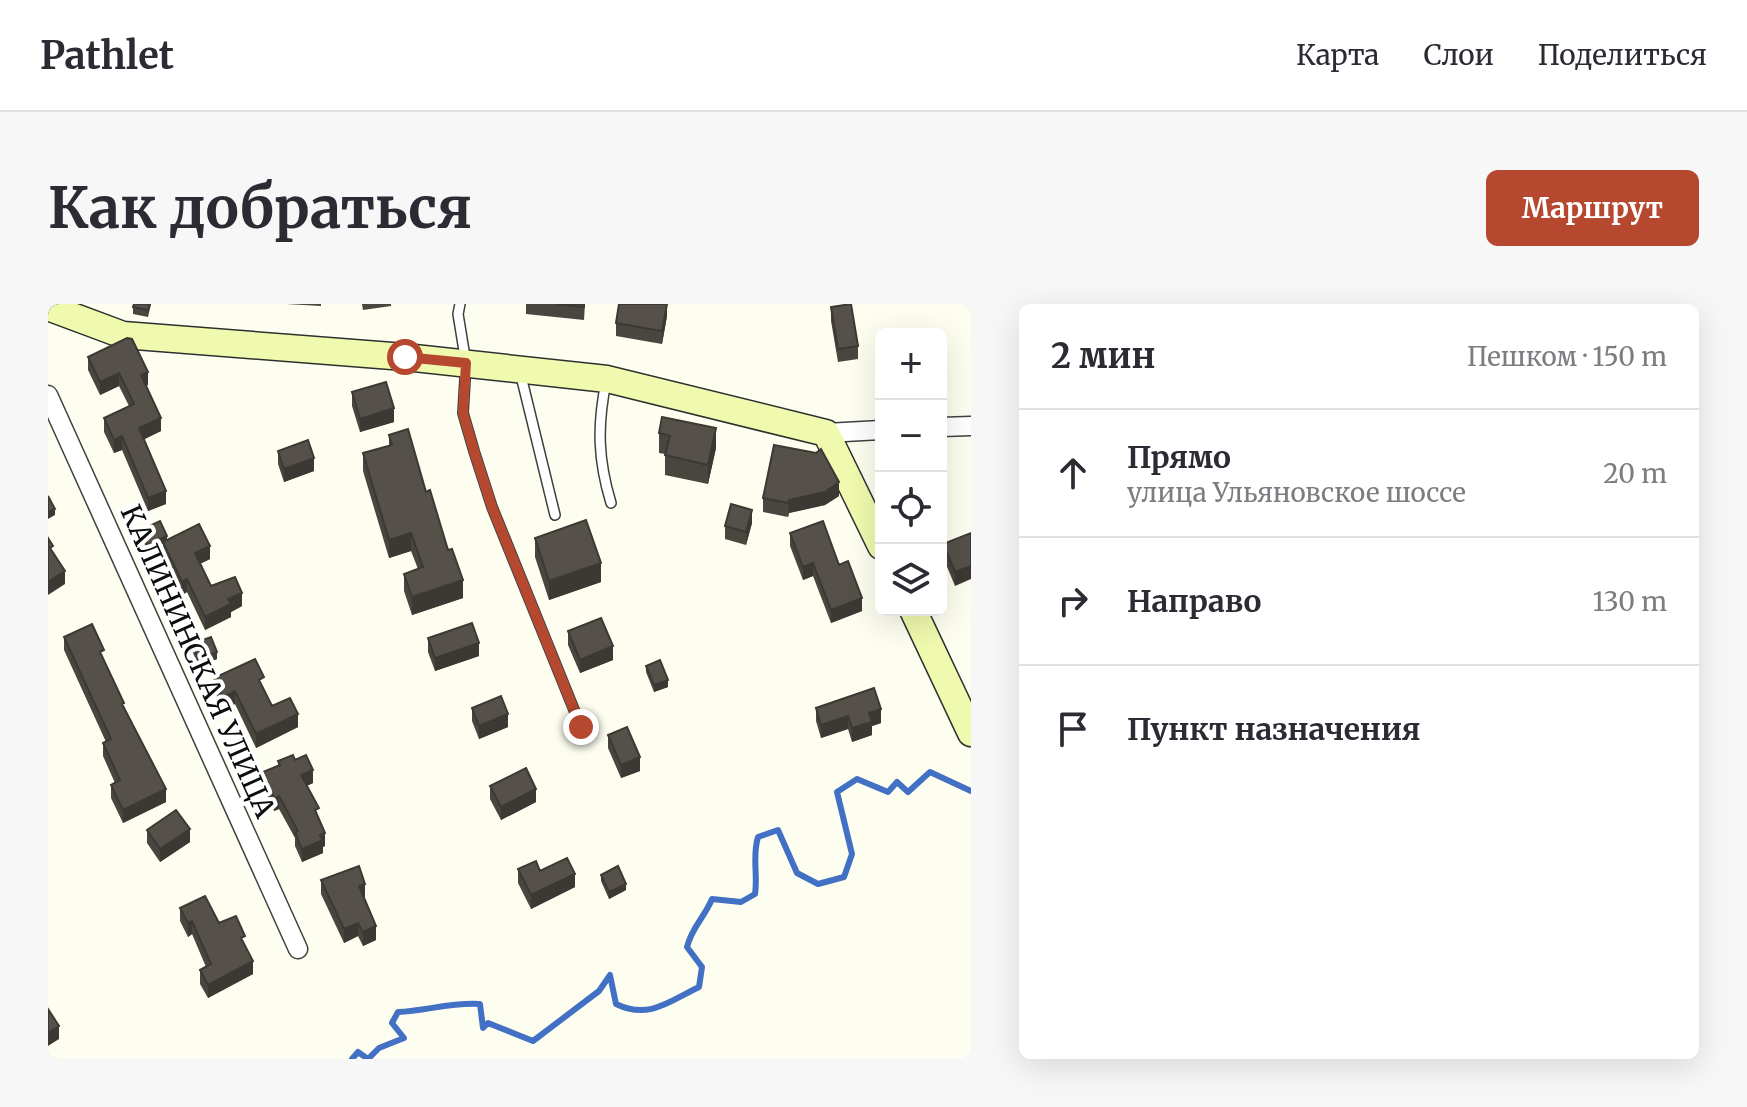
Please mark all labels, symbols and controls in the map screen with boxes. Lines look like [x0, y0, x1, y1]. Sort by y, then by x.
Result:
text: Pathlet [40, 32, 174, 79]
text: Карта [1296, 37, 1379, 73]
text: Слои [1423, 37, 1494, 73]
text: Поделиться [1538, 37, 1707, 73]
button: Маршрут [1486, 170, 1699, 246]
text: Как добраться [48, 173, 472, 243]
map controls [875, 328, 947, 616]
button: + [875, 328, 947, 400]
text: 2 мин [1051, 335, 1155, 377]
route start [387, 339, 423, 375]
text: Пешком · 150 m [1467, 340, 1667, 373]
button: − [875, 400, 947, 472]
text: Прямо [1127, 438, 1231, 476]
icon: ahead [1051, 451, 1095, 495]
text: 20 m [1603, 457, 1667, 490]
button: locate [875, 472, 947, 544]
text: улица Ульяновское шоссе [1127, 476, 1466, 509]
street label: КАЛИНИНСКАЯ УЛИЦА [113, 499, 283, 823]
button: layers [875, 544, 947, 616]
icon: right [1051, 579, 1095, 623]
text: Направо [1127, 582, 1261, 620]
text: 130 m [1593, 585, 1667, 618]
icon: arrive [1051, 707, 1095, 751]
route end [563, 709, 599, 745]
text: Пункт назначения [1127, 710, 1421, 748]

